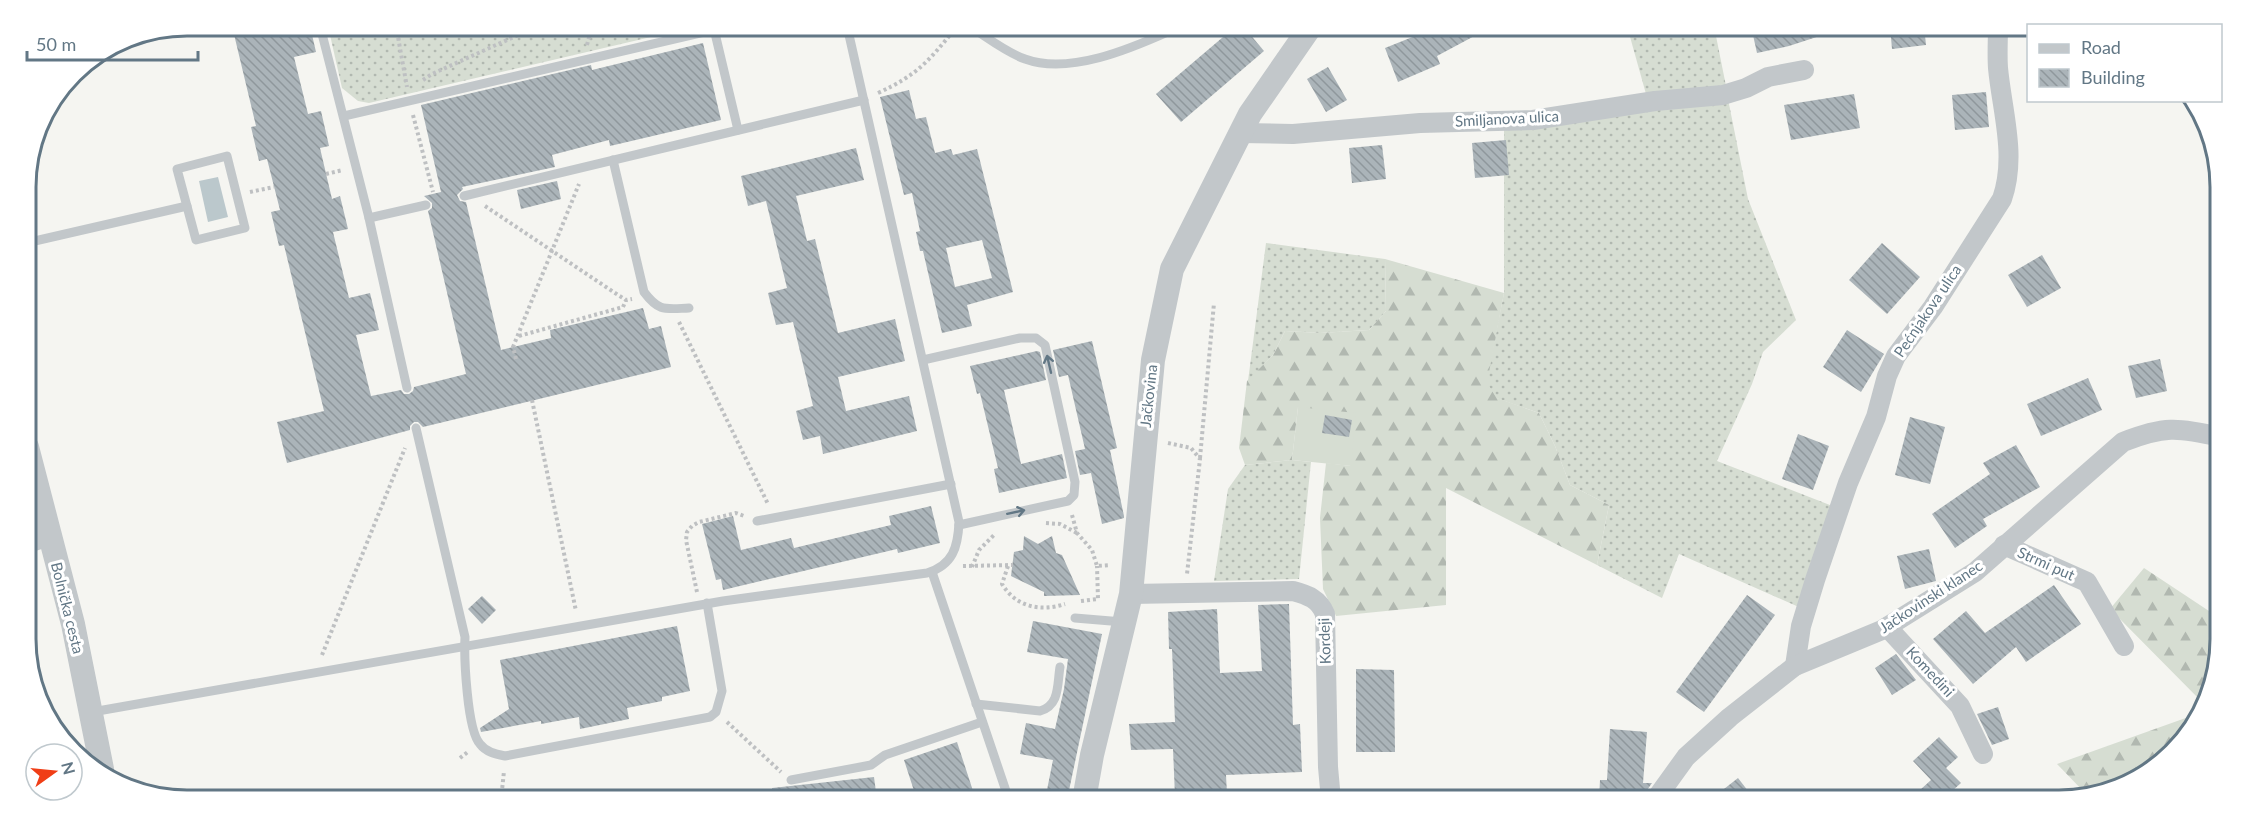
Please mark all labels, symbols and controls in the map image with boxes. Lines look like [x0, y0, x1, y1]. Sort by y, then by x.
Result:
scale bar [27, 24, 198, 62]
legend [2027, 24, 2222, 102]
text: 50 m [36, 33, 76, 55]
text: Road [2081, 36, 2121, 58]
text: Building [2081, 66, 2145, 88]
street label: Smiljanova ulica [1454, 106, 1559, 130]
street label: Pećnjakova ulica [1890, 261, 1965, 360]
one-way arrow [1042, 355, 1054, 374]
street label: Jačkovina [1136, 363, 1160, 428]
one-way arrow [1006, 506, 1025, 517]
street label: Strmi put [2015, 543, 2078, 584]
street label: Jačkovinski klanec [1875, 556, 1985, 636]
street label: Bolnička cesta [48, 560, 88, 656]
street label: Kordeji [1314, 617, 1334, 665]
street label: Komedini [1903, 642, 1958, 700]
north arrow [24, 742, 84, 802]
text: N [58, 760, 80, 776]

